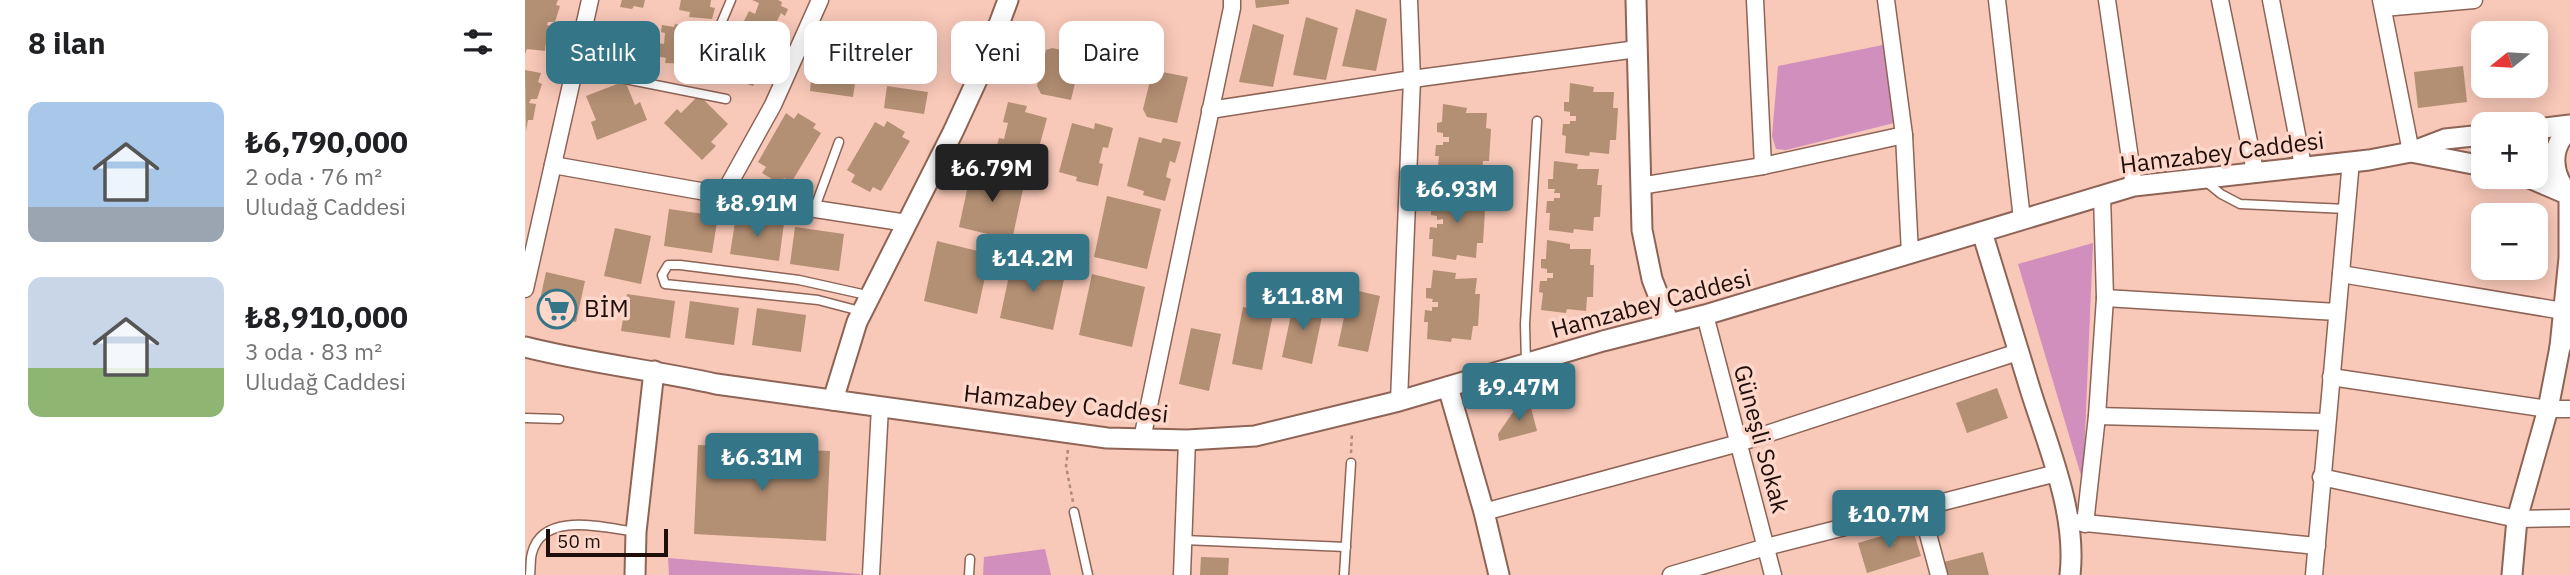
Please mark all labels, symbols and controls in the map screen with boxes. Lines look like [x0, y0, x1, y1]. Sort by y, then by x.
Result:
chip: Satılık [546, 21, 660, 84]
chip: Kiralık [674, 21, 790, 84]
chip: Filtreler [804, 21, 937, 84]
chip: Yeni [951, 21, 1045, 84]
chip: Daire [1059, 21, 1164, 84]
north arrow [2471, 21, 2548, 98]
map controls [2471, 21, 2548, 280]
text: 8 ilan [28, 23, 106, 62]
icon: filters [459, 23, 497, 61]
button: + [2471, 112, 2548, 189]
text: ₺6,790,000 [245, 122, 408, 161]
street label: Hamzabey Caddesi [2118, 124, 2326, 180]
icon: home [84, 130, 168, 214]
pin: ₺6.79M [935, 144, 1049, 204]
text: ₺6.79M [951, 152, 1033, 182]
text: 2 oda · 76 m² [245, 161, 382, 191]
pin: ₺6.93M [1400, 166, 1514, 225]
text: ₺6.93M [1416, 173, 1498, 203]
pin: ₺8.91M [700, 180, 814, 239]
text: ₺8.91M [716, 187, 798, 217]
text: Uludağ Caddesi [245, 191, 406, 221]
button: − [2471, 203, 2548, 280]
pin: ₺14.2M [976, 234, 1090, 294]
text: ₺14.2M [992, 242, 1074, 272]
street label: Hamzabey Caddesi [1547, 261, 1754, 345]
pin: ₺11.8M [1246, 272, 1360, 332]
text: ₺11.8M [1262, 280, 1344, 310]
supermarket icon: BİM [536, 288, 578, 330]
place label: BİM [584, 292, 629, 324]
text: ₺8,910,000 [245, 297, 408, 336]
icon: home [84, 305, 168, 389]
text: 3 oda · 83 m² [245, 336, 382, 366]
street label: Güneşli Sokak [1727, 361, 1797, 517]
pin: ₺9.47M [1462, 364, 1576, 423]
text: Uludağ Caddesi [245, 366, 406, 396]
text: ₺9.47M [1478, 371, 1560, 401]
street label: Hamzabey Caddesi [962, 376, 1170, 430]
pin: ₺6.31M [705, 434, 819, 493]
text: ₺6.31M [721, 441, 803, 471]
pin: ₺10.7M [1832, 490, 1946, 550]
text: ₺10.7M [1848, 498, 1930, 528]
scale bar [546, 526, 669, 558]
text: 50 m [557, 529, 601, 553]

